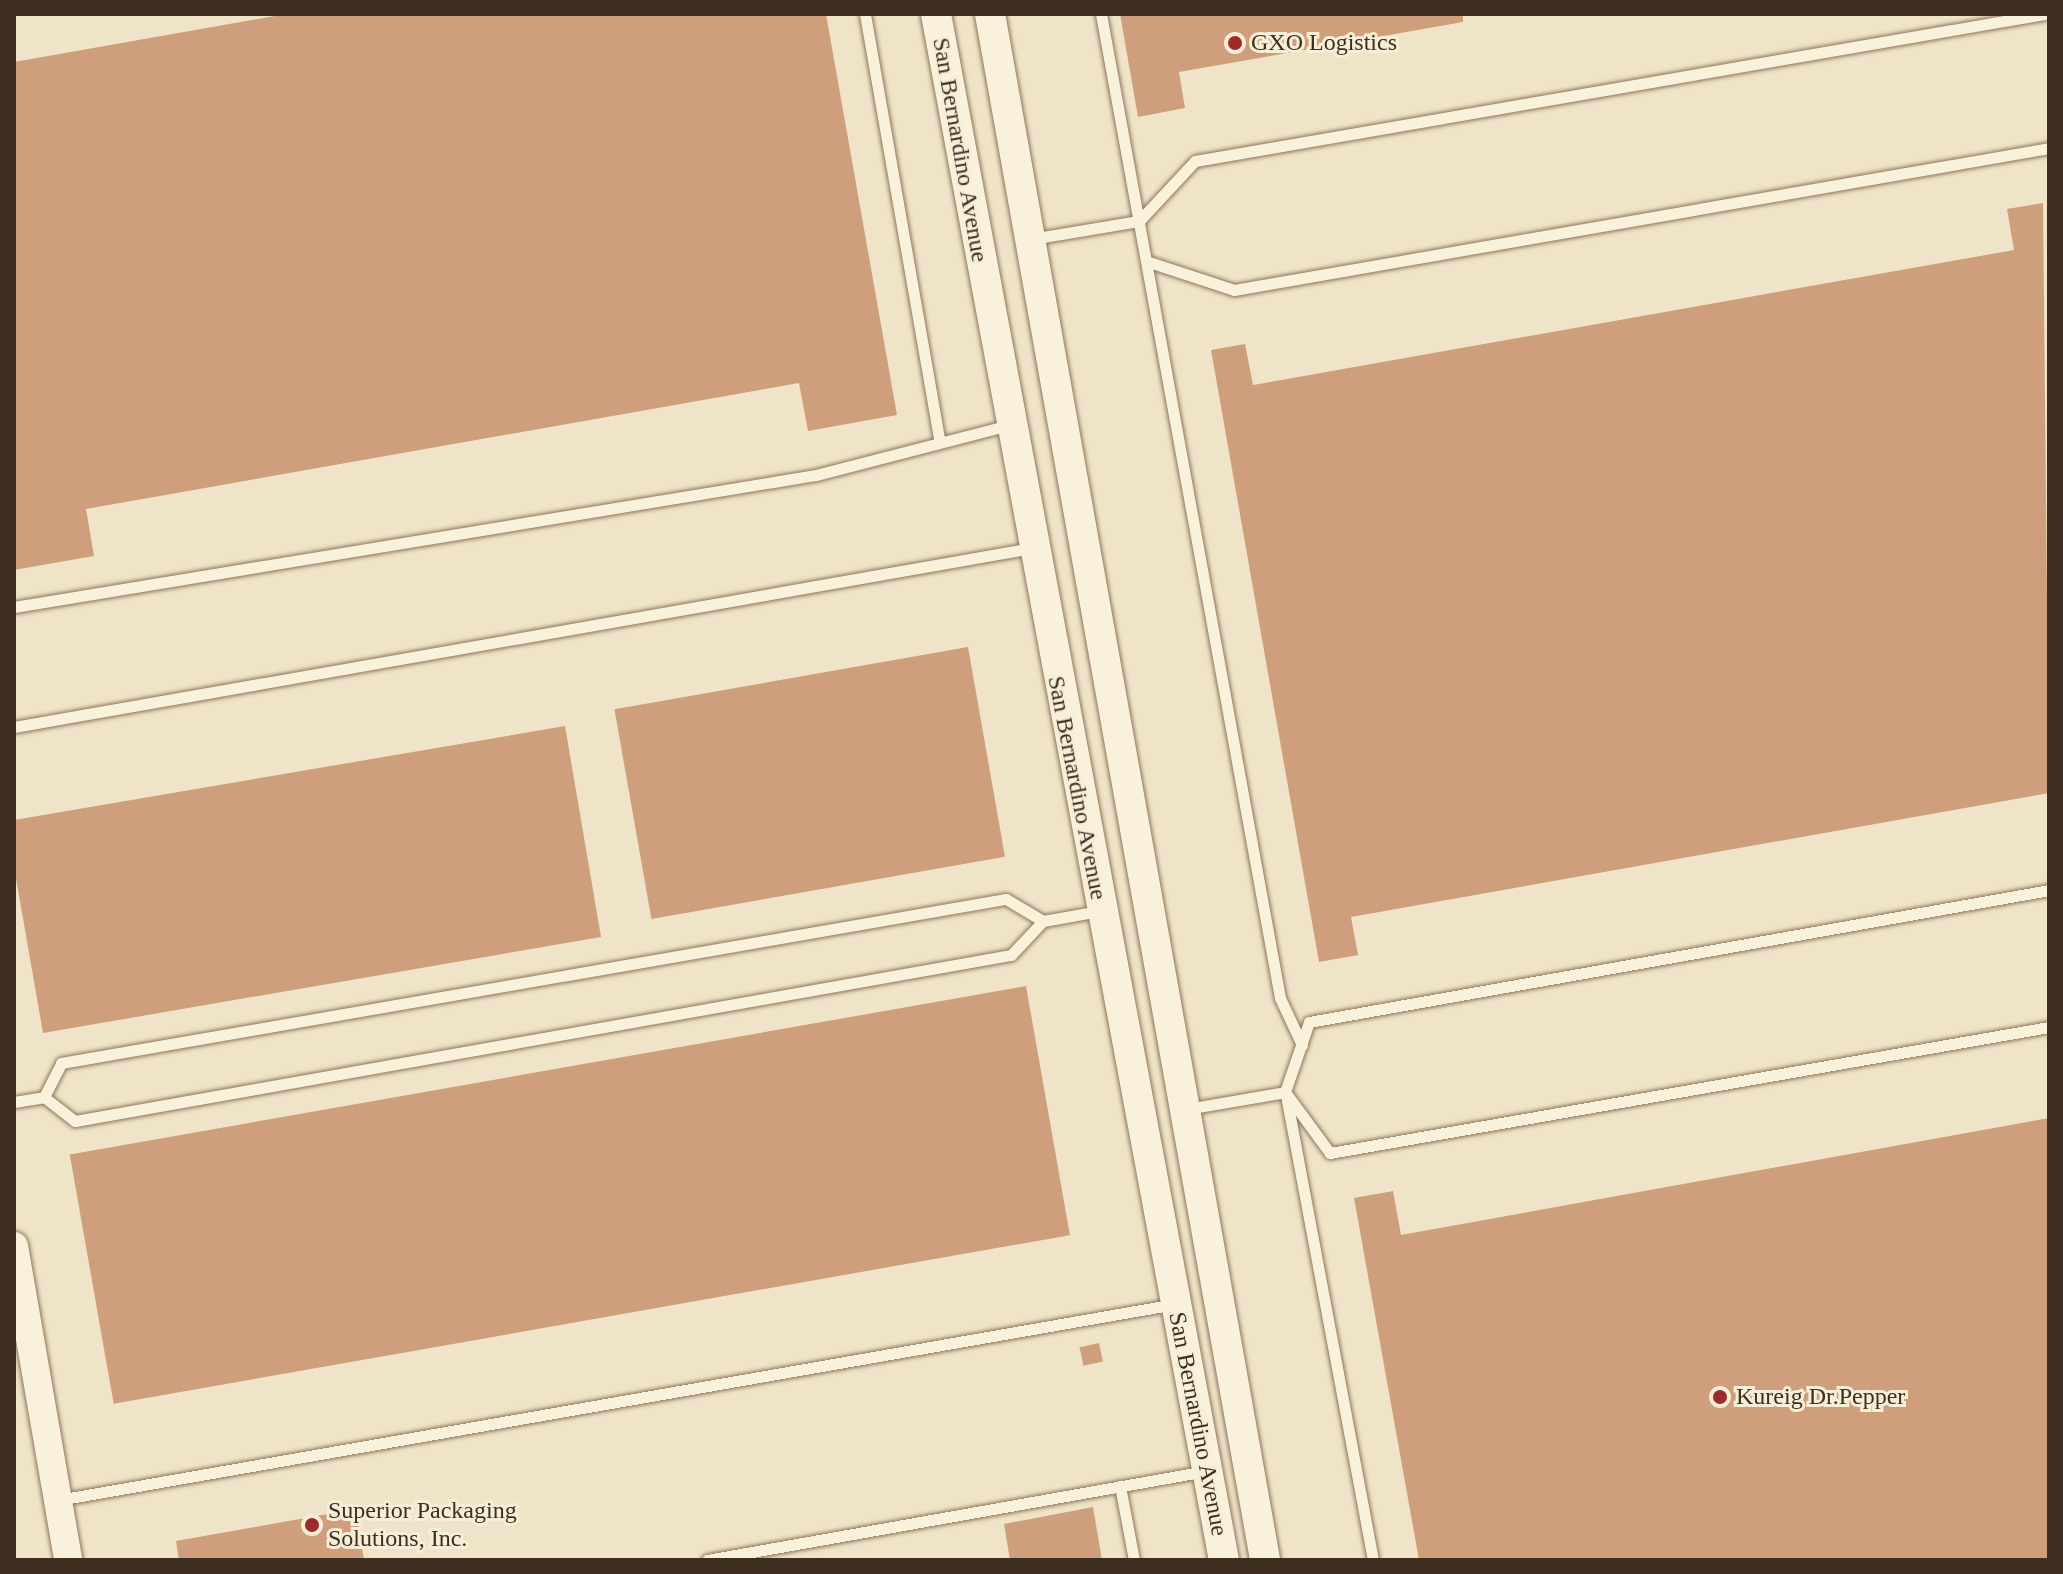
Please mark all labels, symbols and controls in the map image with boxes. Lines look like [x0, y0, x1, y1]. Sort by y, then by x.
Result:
place label: GXO Logistics [1251, 29, 1397, 57]
marker: GXO Logistics [1226, 34, 1244, 52]
street label: San Bernardino Avenue [926, 35, 994, 265]
street label: San Bernardino Avenue [1041, 673, 1113, 903]
street label: San Bernardino Avenue [1162, 1309, 1234, 1539]
place label: Kureig Dr.Pepper [1736, 1383, 1905, 1411]
marker: Kureig Dr.Pepper [1711, 1388, 1729, 1406]
place label: Superior Packaging Solutions, Inc. [328, 1497, 517, 1553]
marker: Superior Packaging Solutions, Inc. [303, 1516, 321, 1534]

